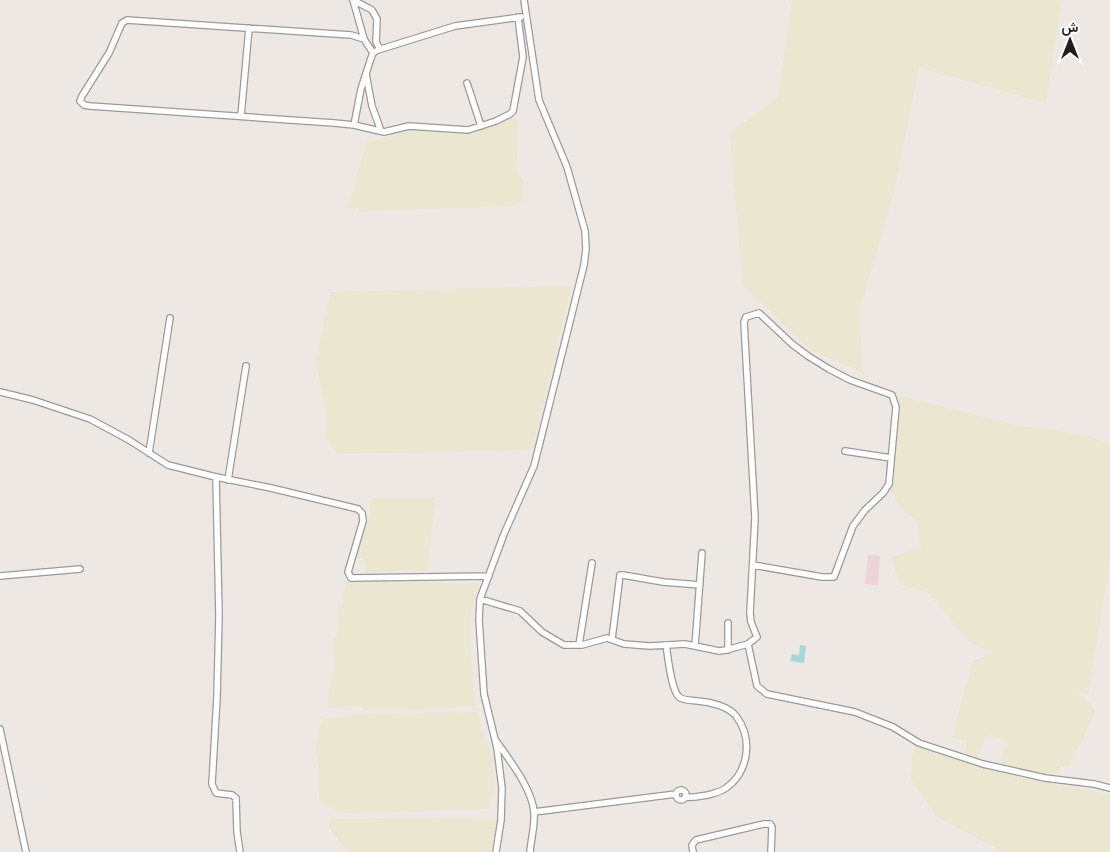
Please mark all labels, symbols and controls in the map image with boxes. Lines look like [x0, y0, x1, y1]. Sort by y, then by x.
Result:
north arrow [1045, 15, 1095, 65]
text: ش [1062, 19, 1079, 36]

